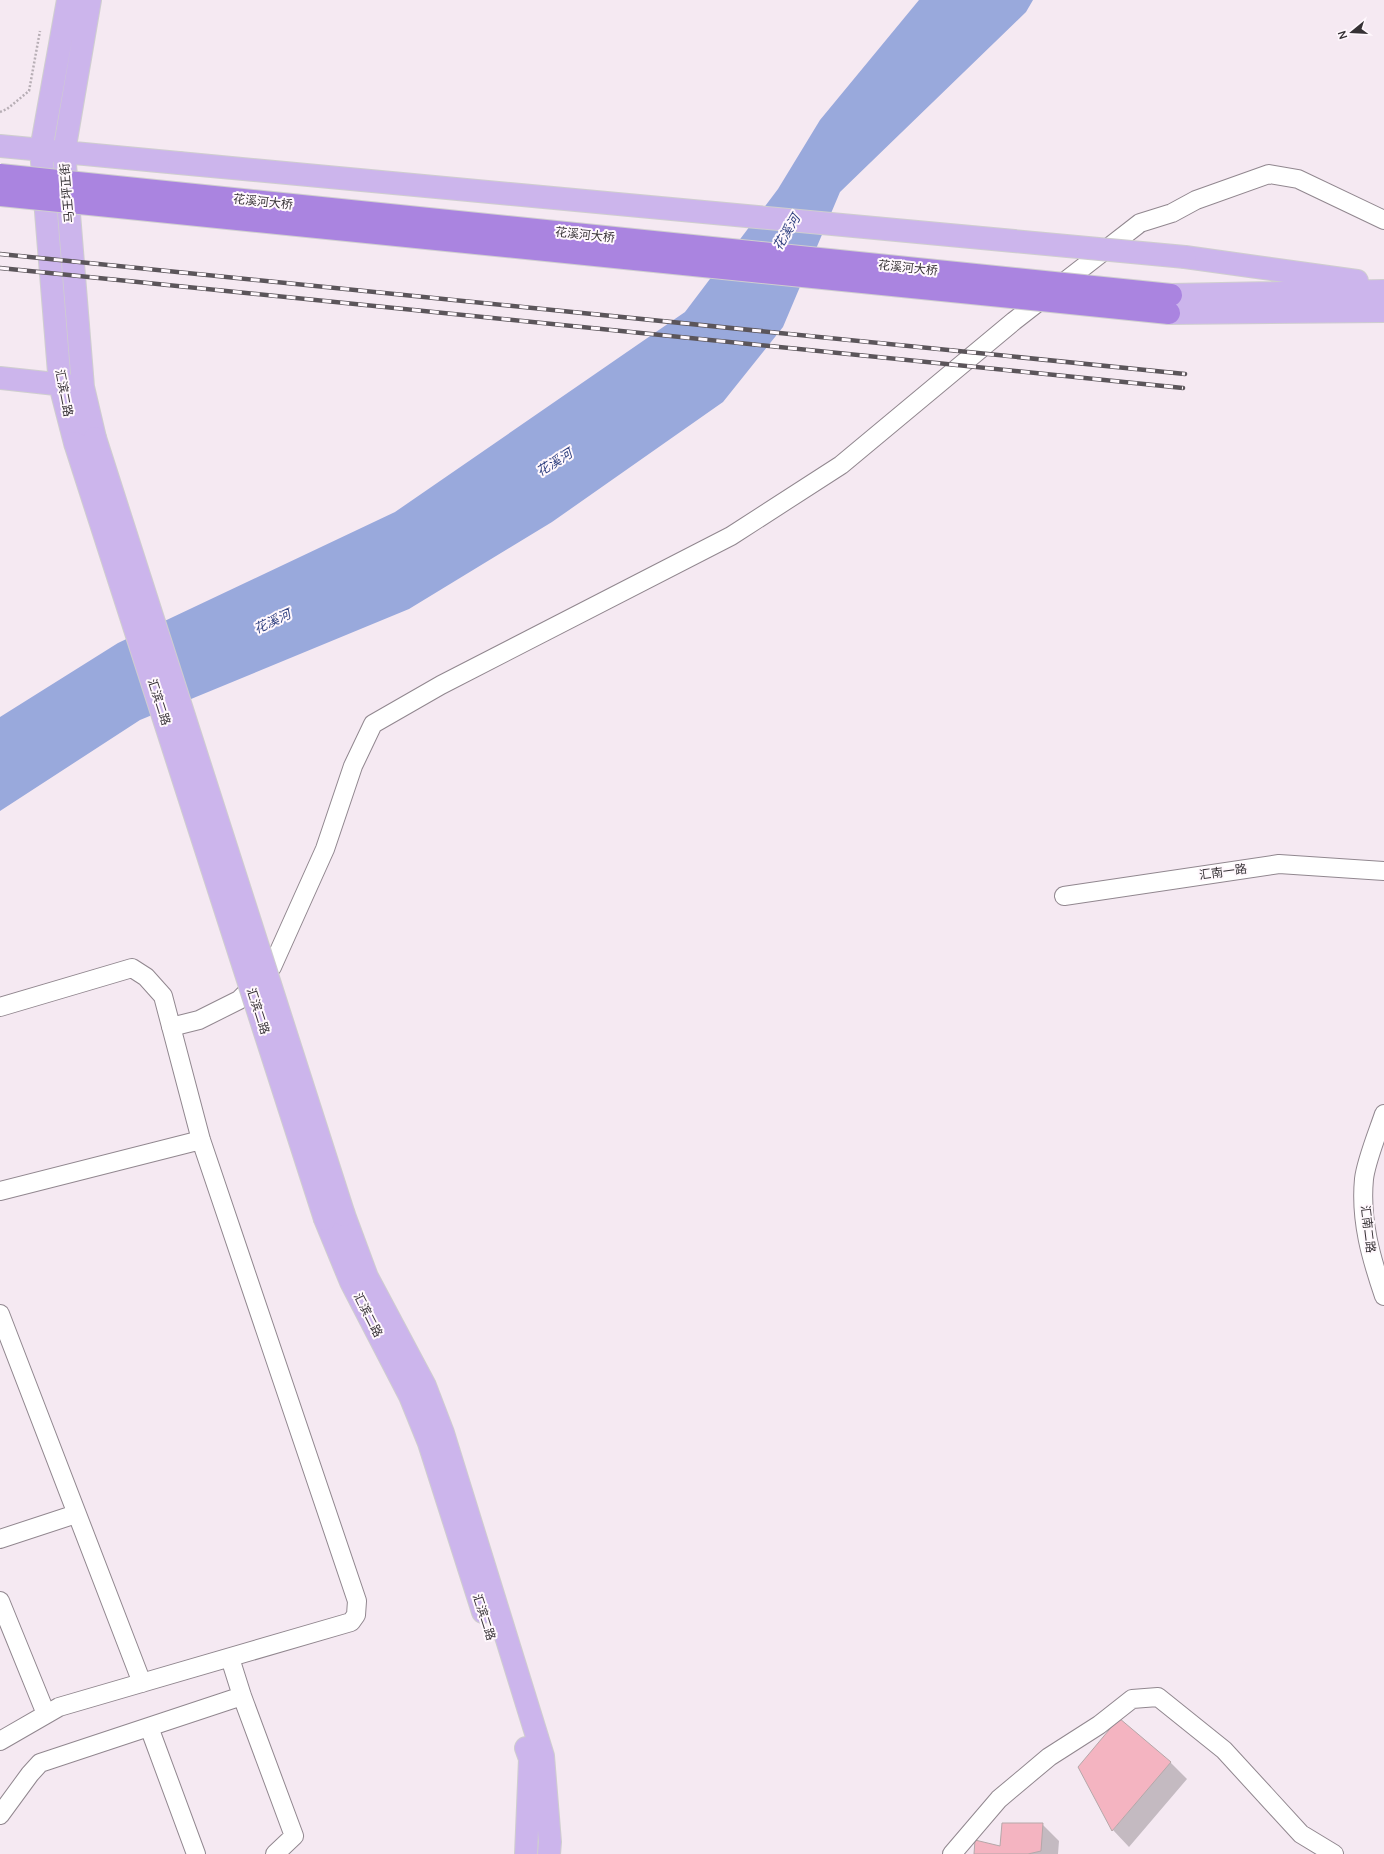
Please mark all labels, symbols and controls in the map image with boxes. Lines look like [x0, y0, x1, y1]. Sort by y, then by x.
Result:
north arrow [1332, 12, 1372, 52]
text: N [1334, 29, 1350, 41]
street label: 马王坪正街 [55, 162, 78, 224]
street label: 花溪河大桥 [232, 190, 294, 213]
water label: 花溪河 [768, 208, 805, 253]
street label: 花溪河大桥 [554, 223, 616, 246]
street label: 花溪河大桥 [877, 256, 939, 279]
street label: 汇滨二路 [52, 368, 77, 418]
water label: 花溪河 [533, 442, 578, 480]
water label: 花溪河 [251, 603, 296, 637]
street label: 汇滨二路 [144, 676, 175, 727]
street label: 汇南一路 [1198, 860, 1248, 883]
street label: 汇滨二路 [243, 985, 274, 1036]
street label: 汇南二路 [1357, 1204, 1380, 1254]
street label: 汇滨二路 [350, 1290, 387, 1340]
street label: 汇滨二路 [469, 1591, 500, 1642]

